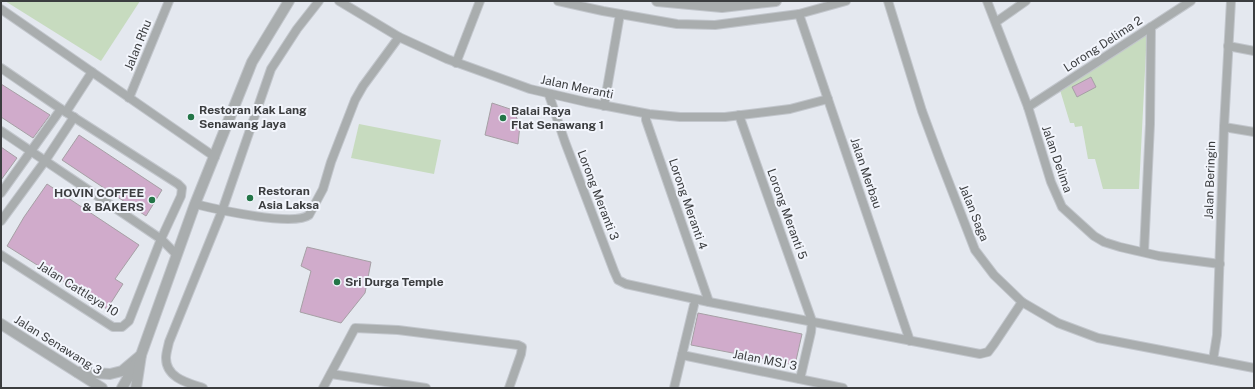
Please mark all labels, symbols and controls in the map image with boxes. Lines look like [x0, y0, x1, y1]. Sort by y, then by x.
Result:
street label: Lorong Delima 2 [1061, 13, 1145, 75]
street label: Jalan Rhu [122, 18, 154, 72]
street label: Jalan Meranti [539, 72, 615, 102]
place label: Restoran Kak Lang Senawang Jaya [199, 103, 307, 131]
place label: Balai Raya Flat Senawang 1 [511, 104, 604, 132]
marker: Restoran Kak Lang Senawang Jaya [186, 112, 196, 122]
marker: Balai Raya Flat Senawang 1 [498, 113, 508, 123]
street label: Jalan Delima [1039, 124, 1075, 194]
street label: Jalan Merbau [847, 136, 885, 210]
street label: Jalan Beringin [1202, 141, 1218, 219]
street label: Lorong Meranti 3 [574, 148, 622, 242]
street label: Lorong Meranti 4 [666, 157, 710, 252]
street label: Lorong Meranti 5 [764, 167, 810, 262]
street label: Jalan Saga [956, 183, 992, 243]
place label: Restoran Asia Laksa [258, 184, 319, 212]
place label: HOVIN COFFEE & BAKERS [54, 186, 144, 214]
marker: Restoran Asia Laksa [245, 193, 255, 203]
marker: HOVIN COFFEE & BAKERS [147, 195, 157, 205]
street label: Jalan Cattleya 10 [35, 258, 121, 320]
place label: Sri Durga Temple [345, 275, 444, 289]
marker: Sri Durga Temple [332, 277, 342, 287]
street label: Jalan Senawang 3 [12, 313, 104, 377]
street label: Jalan MSJ 3 [732, 347, 798, 373]

